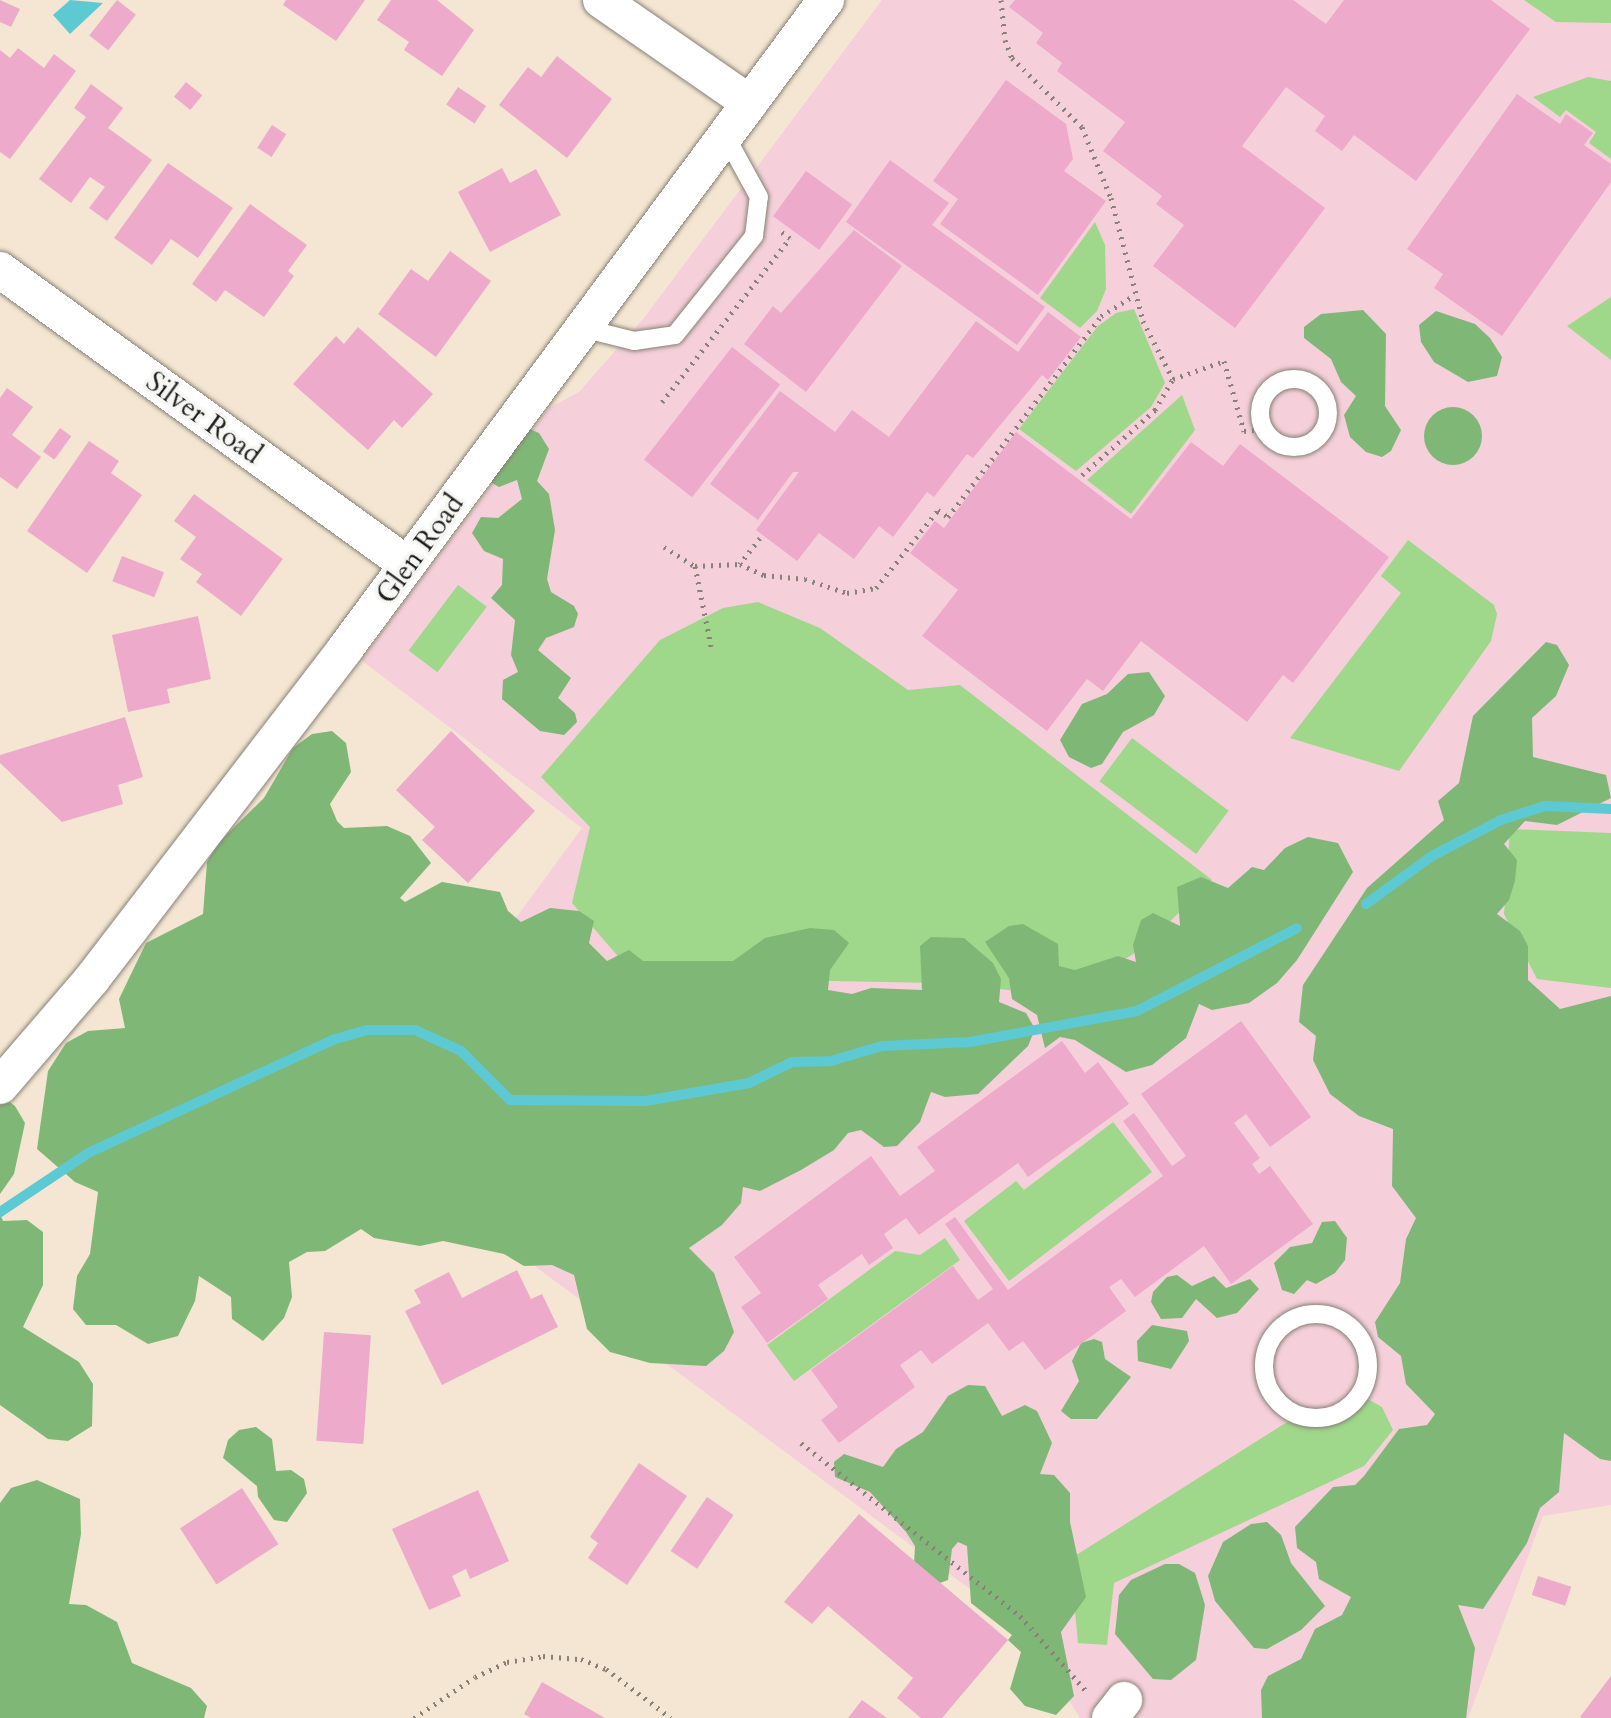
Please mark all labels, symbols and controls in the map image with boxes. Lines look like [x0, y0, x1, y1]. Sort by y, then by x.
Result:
street label: Silver Road [139, 365, 269, 471]
street label: Glen Road [369, 488, 471, 610]

